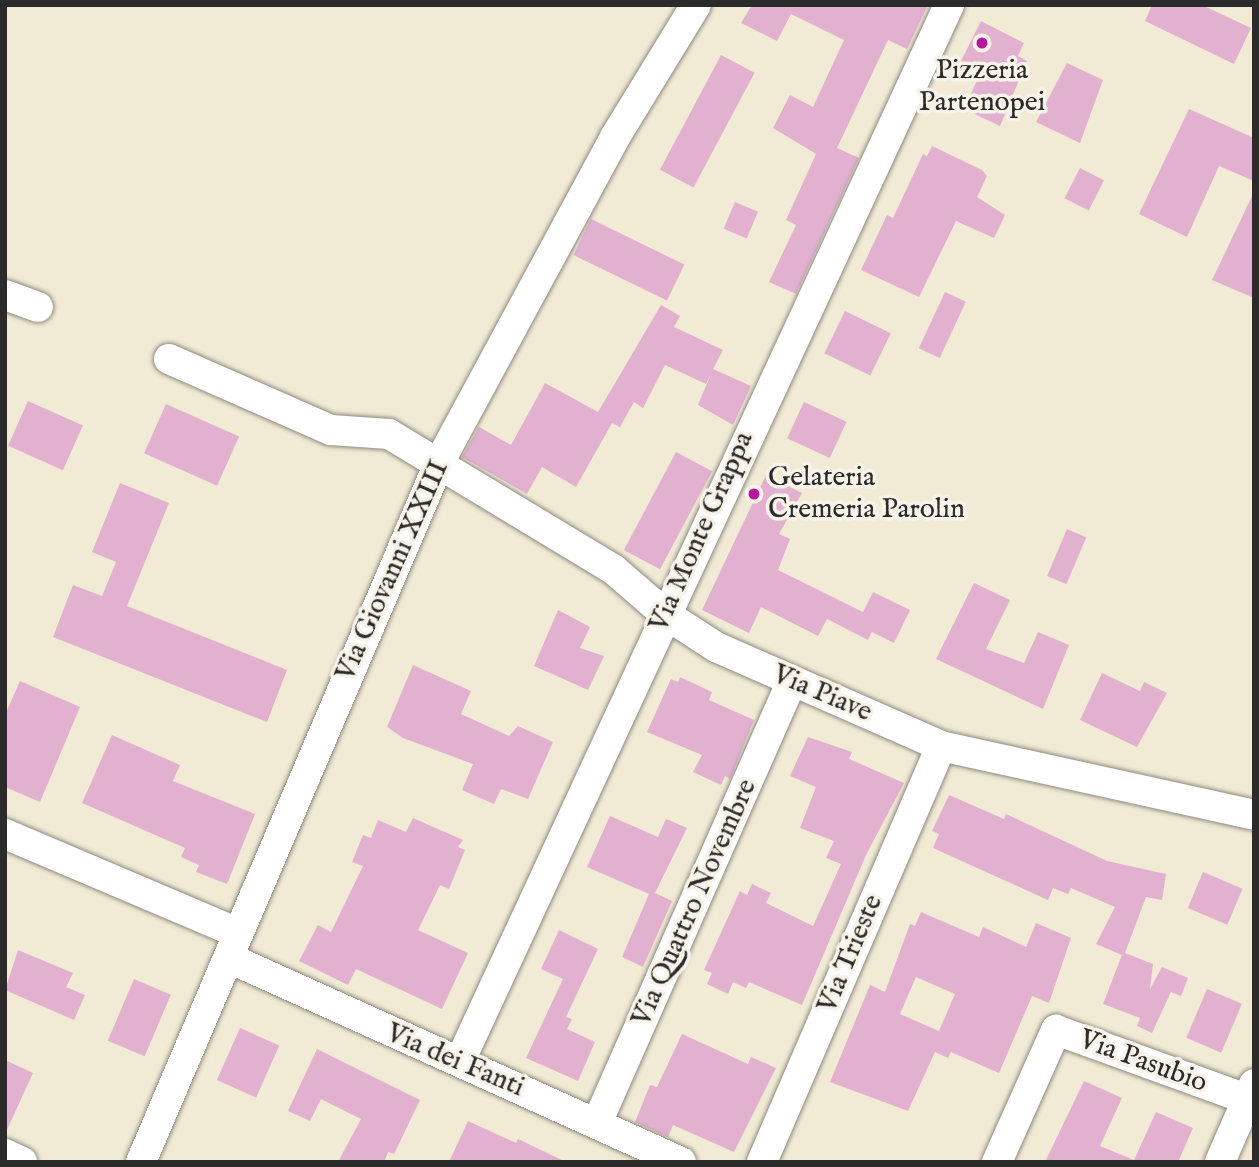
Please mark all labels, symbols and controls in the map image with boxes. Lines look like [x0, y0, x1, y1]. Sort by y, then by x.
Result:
marker: Pizzeria Partenopei [974, 35, 990, 51]
place label: Pizzeria Partenopei [919, 54, 1045, 120]
street label: Via Monte Grappa [643, 427, 761, 637]
street label: Via Giovanni XXIII [329, 456, 457, 686]
place label: Gelateria Cremeria Parolin [768, 461, 965, 527]
marker: Gelateria Cremeria Parolin [746, 486, 762, 502]
street label: Via Piave [767, 658, 877, 730]
street label: Via Quattro Novembre [625, 774, 765, 1032]
street label: Via Trieste [811, 890, 891, 1018]
street label: Via dei Fanti [381, 1017, 529, 1105]
street label: Via Pasubio [1074, 1023, 1212, 1101]

